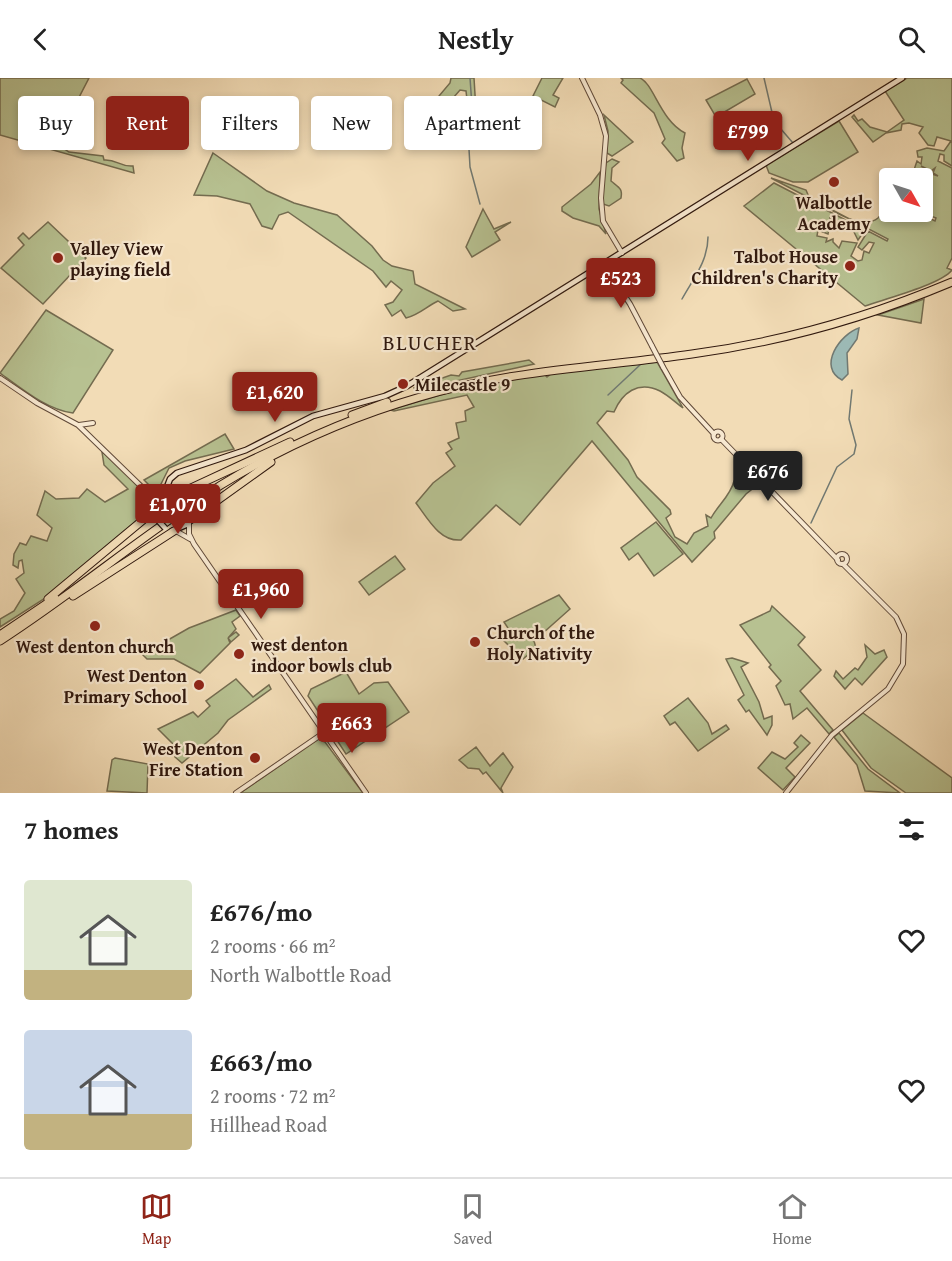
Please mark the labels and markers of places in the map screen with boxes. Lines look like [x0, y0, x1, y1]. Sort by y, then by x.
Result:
pin: £799 [712, 111, 784, 162]
marker: Walbottle Academy [827, 175, 841, 189]
place label: Walbottle Academy [796, 189, 873, 237]
place label: Valley View playing field [70, 235, 171, 283]
place label: Talbot House Children's Charity [692, 243, 839, 291]
marker: Valley View playing field [51, 251, 65, 265]
pin: £523 [585, 258, 657, 309]
marker: Talbot House Children's Charity [843, 259, 857, 273]
place label: Milecastle 9 [415, 371, 510, 398]
pin: £1,620 [226, 372, 324, 423]
marker: Milecastle 9 [396, 377, 410, 391]
pin: £676 [732, 451, 804, 502]
pin: £1,070 [129, 484, 227, 535]
pin: £1,960 [212, 569, 310, 620]
marker: West denton church [88, 619, 102, 633]
place label: Church of the Holy Nativity [487, 619, 595, 667]
place label: west denton indoor bowls club [251, 631, 392, 679]
place label: West denton church [16, 633, 175, 660]
marker: Church of the Holy Nativity [468, 635, 482, 649]
marker: west denton indoor bowls club [232, 647, 246, 661]
place label: West Denton Primary School [64, 662, 187, 710]
marker: West Denton Primary School [192, 678, 206, 692]
pin: £663 [316, 703, 388, 754]
place label: West Denton Fire Station [143, 735, 243, 783]
marker: West Denton Fire Station [248, 751, 262, 765]

